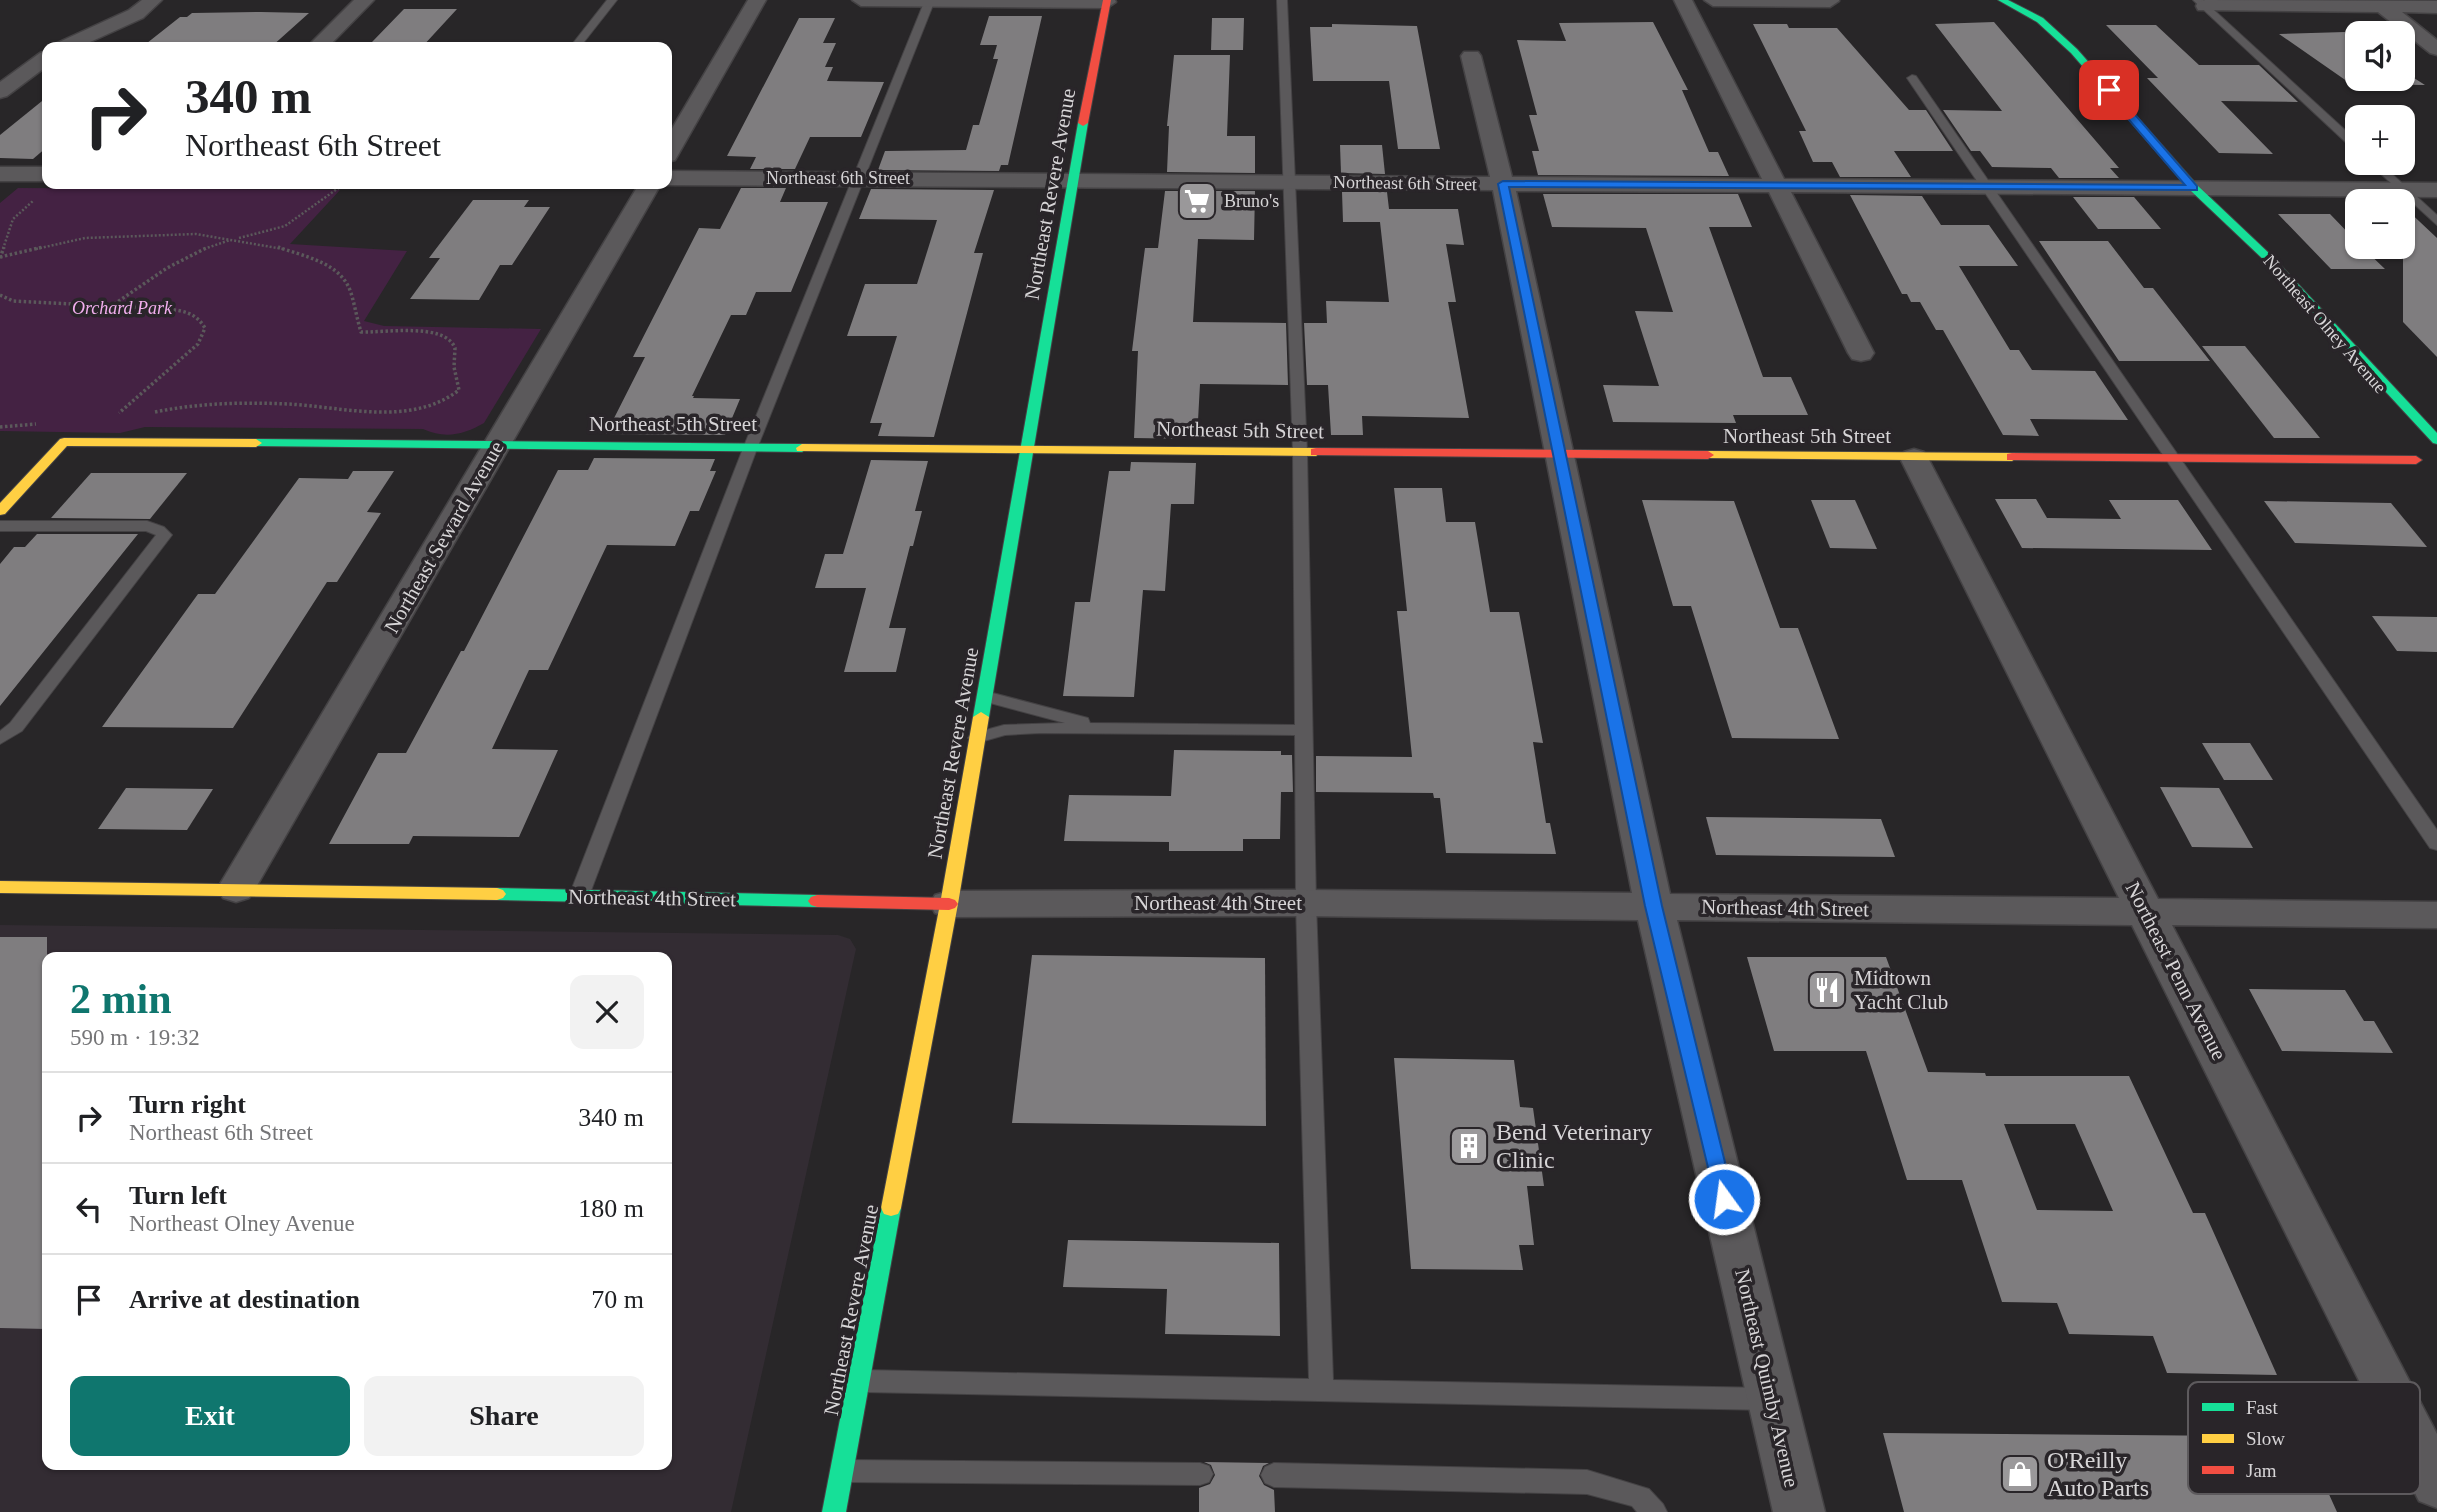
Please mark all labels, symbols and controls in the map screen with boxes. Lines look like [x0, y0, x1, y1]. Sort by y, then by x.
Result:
map controls [2345, 21, 2415, 259]
button: sound [2345, 21, 2415, 91]
pin [2079, 60, 2139, 120]
text: 340 m [185, 69, 312, 124]
icon: right [70, 70, 161, 161]
icon: arrive [2090, 71, 2128, 109]
street label: Northeast Revere Avenue [1020, 86, 1080, 302]
button: + [2345, 105, 2415, 175]
text: Northeast 6th Street [185, 127, 441, 163]
street label: Northeast 6th Street [766, 168, 910, 188]
street label: Northeast 6th Street [1333, 172, 1477, 194]
supermarket icon: Bruno's [1176, 180, 1218, 222]
button: − [2345, 189, 2415, 259]
place label: Bruno's [1224, 191, 1279, 211]
street label: Northeast Olney Avenue [2260, 251, 2390, 397]
park label: Orchard Park [72, 298, 173, 318]
street label: Northeast 5th Street [589, 412, 757, 436]
street label: Northeast 5th Street [1156, 417, 1324, 443]
street label: Northeast 5th Street [1723, 424, 1891, 448]
street label: Northeast Seward Avenue [379, 437, 509, 637]
street label: Northeast Revere Avenue [923, 645, 983, 861]
street label: Northeast Penn Avenue [2121, 878, 2231, 1064]
street label: Northeast 4th Street [568, 885, 736, 911]
street label: Northeast 4th Street [1134, 891, 1302, 915]
street label: Northeast 4th Street [1701, 895, 1869, 921]
place label: Midtown Yacht Club [1854, 966, 1948, 1014]
restaurant icon: Midtown Yacht Club [1806, 969, 1848, 1011]
button: close [570, 975, 644, 1049]
text: 2 min [70, 976, 172, 1022]
text: 590 m · 19:32 [70, 1025, 200, 1050]
text: Turn right [129, 1090, 246, 1119]
icon: right [70, 1099, 108, 1137]
text: 340 m [578, 1103, 644, 1132]
place label: Bend Veterinary Clinic [1496, 1119, 1652, 1173]
text: Northeast 6th Street [129, 1120, 313, 1145]
building icon: Bend Veterinary Clinic [1448, 1125, 1490, 1167]
position arrow [1687, 1162, 1761, 1236]
text: Turn left [129, 1181, 227, 1210]
icon: left [70, 1190, 108, 1228]
text: 180 m [578, 1194, 644, 1223]
street label: Northeast Revere Avenue [819, 1203, 883, 1417]
text: Northeast Olney Avenue [129, 1211, 355, 1236]
street label: Northeast Quimby Avenue [1730, 1266, 1804, 1490]
icon: arrive [70, 1281, 108, 1319]
text: Arrive at destination [129, 1285, 360, 1314]
text: 70 m [591, 1285, 644, 1314]
button: Exit [70, 1376, 350, 1456]
button: Share [364, 1376, 644, 1456]
legend [2188, 1382, 2420, 1494]
text: Fast [2246, 1397, 2278, 1418]
text: Slow [2246, 1428, 2285, 1449]
place label: O'Reilly Auto Parts [2047, 1447, 2149, 1501]
shop icon: O'Reilly Auto Parts [1999, 1453, 2041, 1495]
text: Jam [2246, 1460, 2277, 1481]

